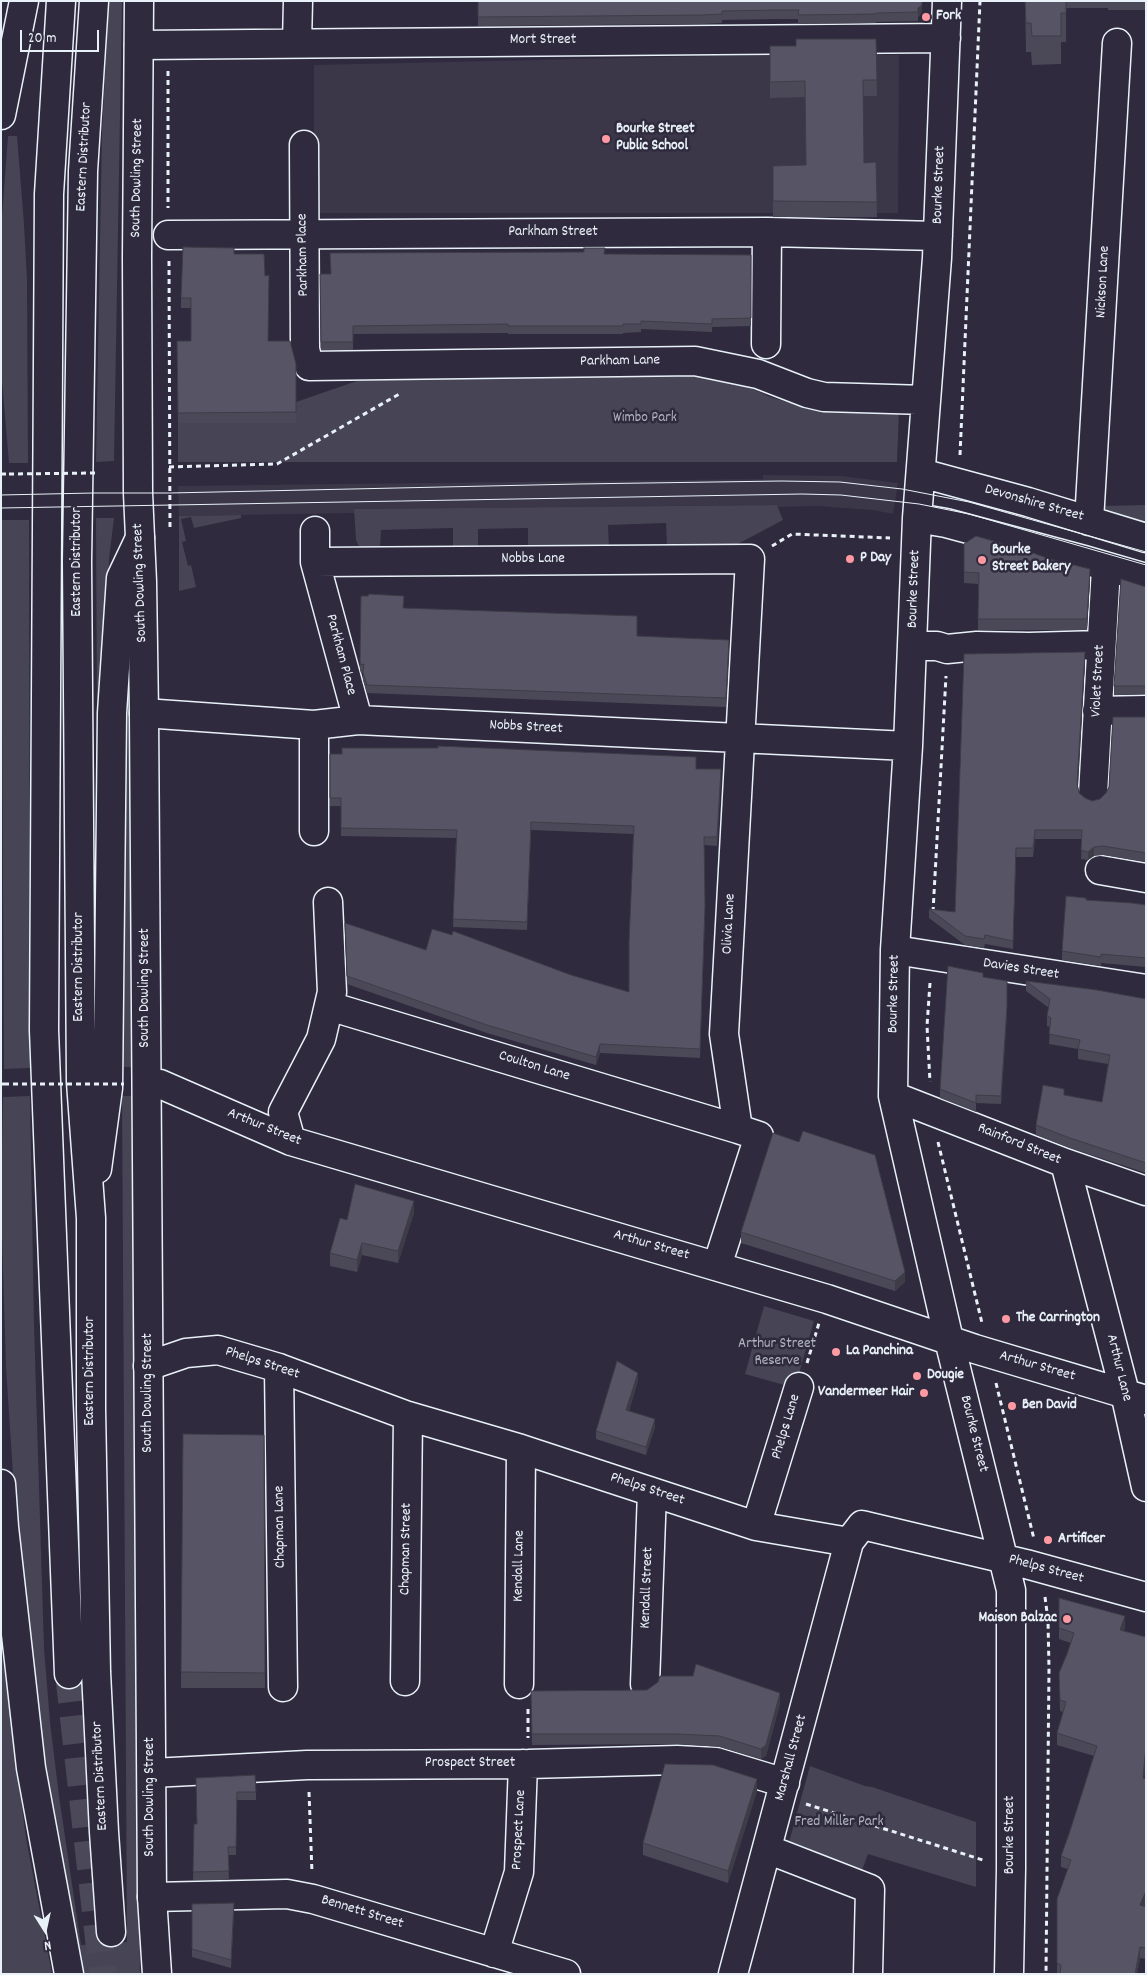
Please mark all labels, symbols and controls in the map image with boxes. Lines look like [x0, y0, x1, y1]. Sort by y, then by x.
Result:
place label: Fork [936, 8, 961, 26]
marker: Fork [920, 11, 932, 23]
scale bar [22, 20, 101, 52]
text: 20 m [28, 28, 56, 50]
street label: Mort Street [510, 32, 576, 50]
street label: Eastern Distributor [73, 102, 97, 212]
street label: South Dowling Street [128, 118, 148, 238]
place label: Bourke Street Public School [616, 121, 694, 156]
marker: Bourke Street Public School [600, 133, 612, 145]
street label: Bourke Street [930, 145, 950, 225]
street label: Parkham Place [294, 213, 314, 297]
street label: Parkham Street [508, 224, 598, 242]
street label: Nickson Lane [1093, 245, 1115, 319]
street label: Parkham Lane [580, 352, 660, 372]
park label: Wimbo Park [613, 410, 677, 428]
street label: Devonshire Street [982, 481, 1086, 527]
street label: Eastern Distributor [69, 507, 87, 617]
street label: South Dowling Street [130, 523, 152, 643]
place label: Bourke Street Bakery [992, 542, 1070, 577]
street label: Bourke Street [905, 549, 925, 629]
place label: P Day [860, 550, 891, 568]
street label: Nobbs Lane [501, 551, 565, 569]
marker: P Day [844, 553, 856, 565]
marker: Bourke Street Bakery [976, 554, 988, 566]
street label: Parkham Place [321, 612, 359, 698]
street label: Violet Street [1088, 644, 1110, 718]
street label: Nobbs Street [489, 717, 563, 739]
street label: Olivia Lane [719, 893, 741, 955]
street label: Eastern Distributor [71, 912, 89, 1022]
street label: South Dowling Street [137, 928, 155, 1048]
street label: Bourke Street [885, 955, 905, 1033]
street label: Davies Street [982, 955, 1060, 985]
street label: Coulton Lane [496, 1048, 572, 1086]
street label: Arthur Street [224, 1105, 304, 1151]
street label: Rainford Street [975, 1120, 1063, 1170]
street label: Arthur Street [611, 1227, 691, 1265]
place label: The Carrington [1016, 1310, 1100, 1328]
marker: The Carrington [1000, 1313, 1012, 1325]
street label: Eastern Distributor [82, 1316, 100, 1426]
street label: South Dowling Street [140, 1333, 158, 1453]
street label: Arthur Lane [1101, 1333, 1135, 1403]
park label: Arthur Street Reserve [738, 1336, 816, 1371]
place label: La Panchina [846, 1343, 913, 1361]
street label: Phelps Street [223, 1344, 301, 1384]
marker: La Panchina [830, 1346, 842, 1358]
street label: Arthur Street [997, 1348, 1077, 1386]
place label: Dougie [927, 1367, 964, 1385]
marker: Dougie [911, 1370, 923, 1382]
place label: Vandermeer Hair [818, 1384, 914, 1402]
marker: Vandermeer Hair [918, 1387, 930, 1399]
street label: Phelps Lane [769, 1392, 805, 1462]
street label: Bourke Street [955, 1394, 991, 1474]
place label: Ben David [1022, 1397, 1077, 1415]
marker: Ben David [1006, 1400, 1018, 1412]
street label: Phelps Street [608, 1470, 686, 1510]
street label: Chapman Lane [271, 1486, 291, 1568]
street label: Chapman Street [397, 1503, 417, 1595]
street label: Kendall Lane [510, 1530, 530, 1602]
place label: Artificer [1058, 1531, 1105, 1549]
marker: Artificer [1042, 1534, 1054, 1546]
street label: Kendall Street [638, 1547, 658, 1629]
street label: Phelps Street [1006, 1551, 1086, 1589]
place label: Maison Balzac [979, 1610, 1057, 1628]
marker: Maison Balzac [1061, 1613, 1073, 1625]
street label: Marshall Street [772, 1713, 812, 1803]
street label: Eastern Distributor [89, 1721, 113, 1831]
street label: South Dowling Street [142, 1737, 160, 1857]
street label: Prospect Street [425, 1755, 515, 1773]
street label: Prospect Lane [509, 1789, 531, 1871]
street label: Bourke Street [1002, 1796, 1020, 1874]
park label: Fred Miller Park [794, 1814, 884, 1832]
street label: Bennett Street [319, 1892, 405, 1934]
north arrow [20, 1905, 70, 1955]
text: N [42, 1934, 53, 1955]

